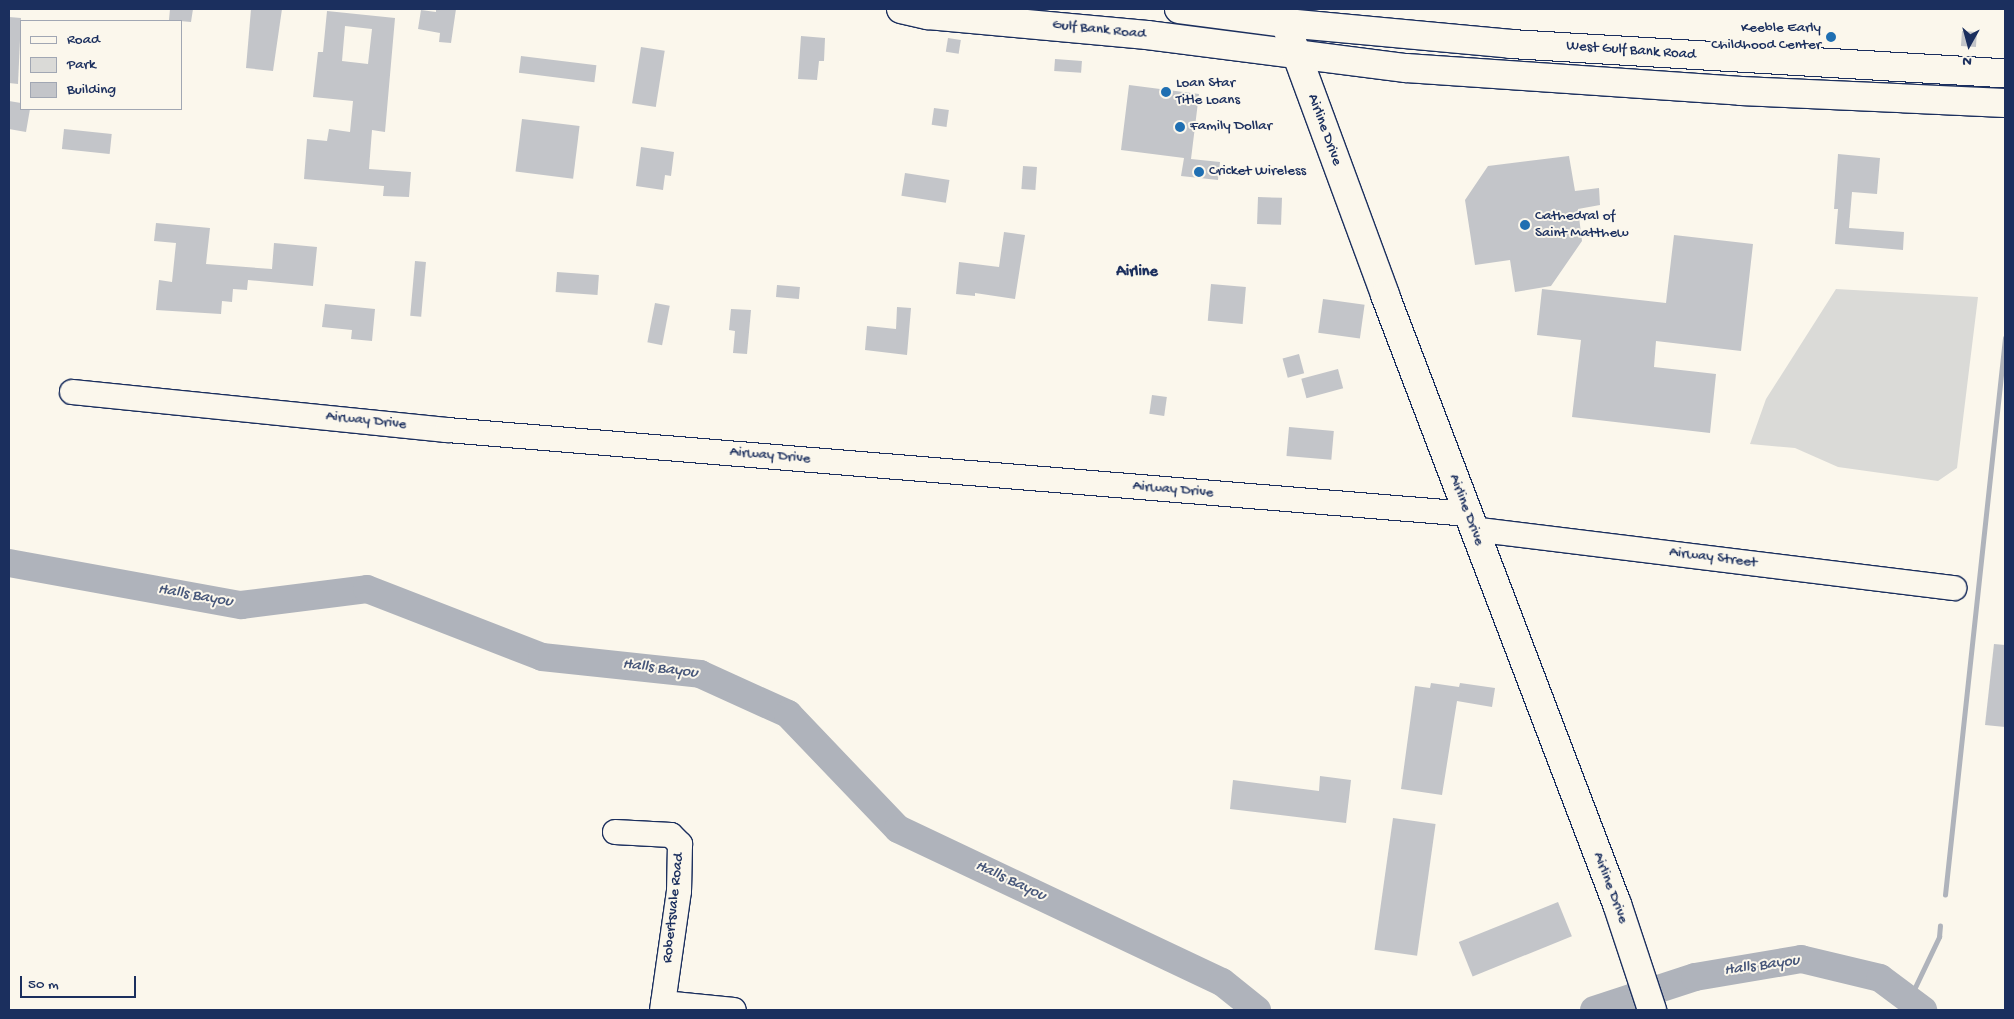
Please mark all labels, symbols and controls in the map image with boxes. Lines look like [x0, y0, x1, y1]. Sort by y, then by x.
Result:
street label: Gulf Bank Road [1051, 16, 1147, 44]
place label: Keeble Early Childhood Center [1711, 19, 1821, 54]
legend [20, 20, 182, 110]
north arrow [1944, 20, 1994, 70]
text: Road [67, 31, 100, 49]
marker: Keeble Early Childhood Center [1825, 31, 1837, 43]
street label: West Gulf Bank Road [1566, 37, 1696, 65]
text: N [1962, 51, 1973, 69]
text: Park [67, 56, 96, 74]
place label: Loan Star Title Loans [1176, 74, 1240, 109]
text: Building [67, 81, 116, 99]
marker: Loan Star Title Loans [1160, 86, 1172, 98]
street label: Airline Drive [1303, 92, 1345, 168]
place label: Family Dollar [1190, 118, 1272, 136]
marker: Family Dollar [1174, 121, 1186, 133]
place label: Cricket Wireless [1209, 163, 1306, 181]
marker: Cricket Wireless [1193, 166, 1205, 178]
place label: Cathedral of Saint Matthew [1535, 207, 1629, 242]
marker: Cathedral of Saint Matthew [1519, 219, 1531, 231]
district label: Airline [1116, 263, 1158, 283]
street label: Airway Drive [325, 408, 407, 434]
street label: Airway Drive [729, 444, 811, 468]
street label: Airline Drive [1444, 472, 1488, 548]
street label: Airway Drive [1132, 478, 1214, 502]
street label: Airway Street [1668, 544, 1758, 572]
water label: Halls Bayou [156, 581, 234, 613]
water label: Halls Bayou [621, 656, 699, 684]
street label: Airline Drive [1588, 850, 1632, 926]
street label: Robertsvale Road [659, 852, 689, 964]
water label: Halls Bayou [972, 857, 1048, 907]
water label: Halls Bayou [1723, 952, 1801, 982]
scale bar [22, 966, 139, 998]
text: 50 m [28, 976, 59, 994]

